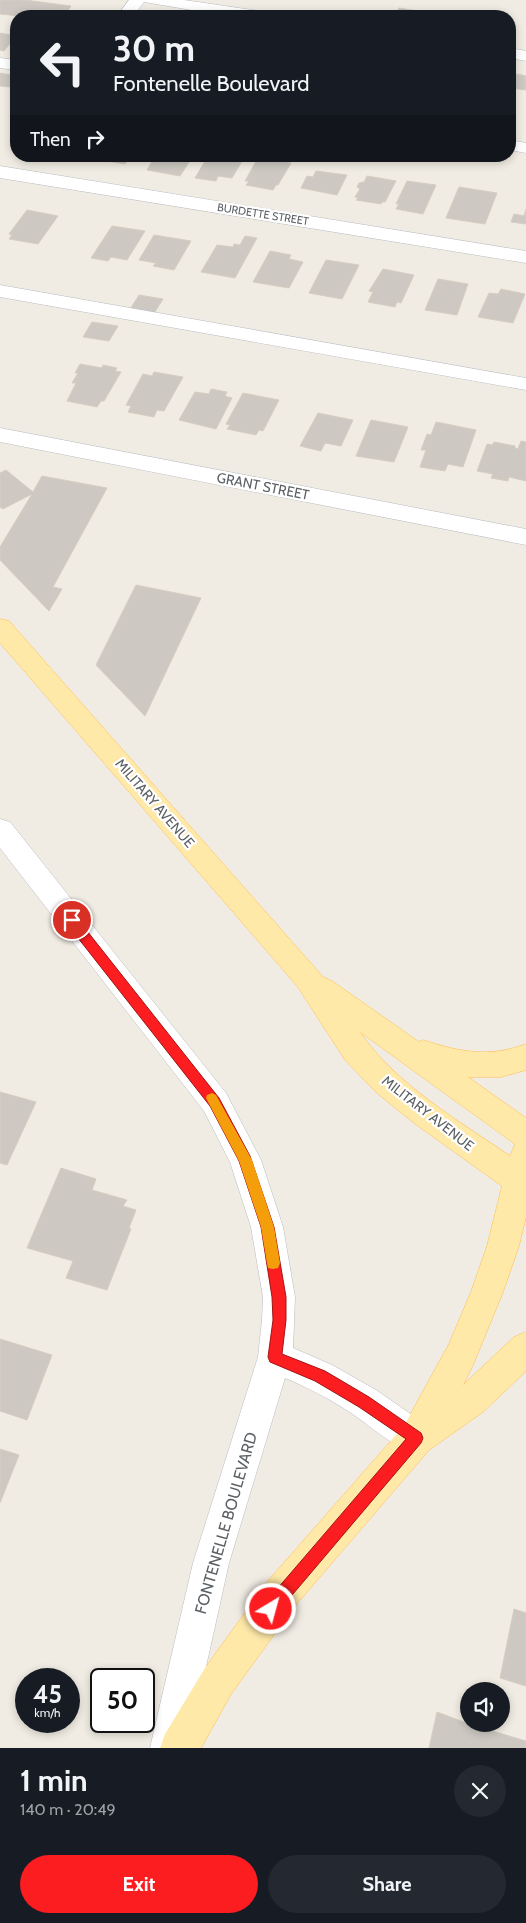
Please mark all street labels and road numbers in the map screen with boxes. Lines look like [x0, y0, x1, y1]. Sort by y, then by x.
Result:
street label: BURDETTE STREET [216, 200, 310, 228]
street label: GRANT STREET [215, 468, 311, 504]
street label: MILITARY AVENUE [111, 755, 199, 851]
street label: MILITARY AVENUE [378, 1071, 478, 1155]
street label: FONTENELLE BOULEVARD [191, 1430, 261, 1616]

